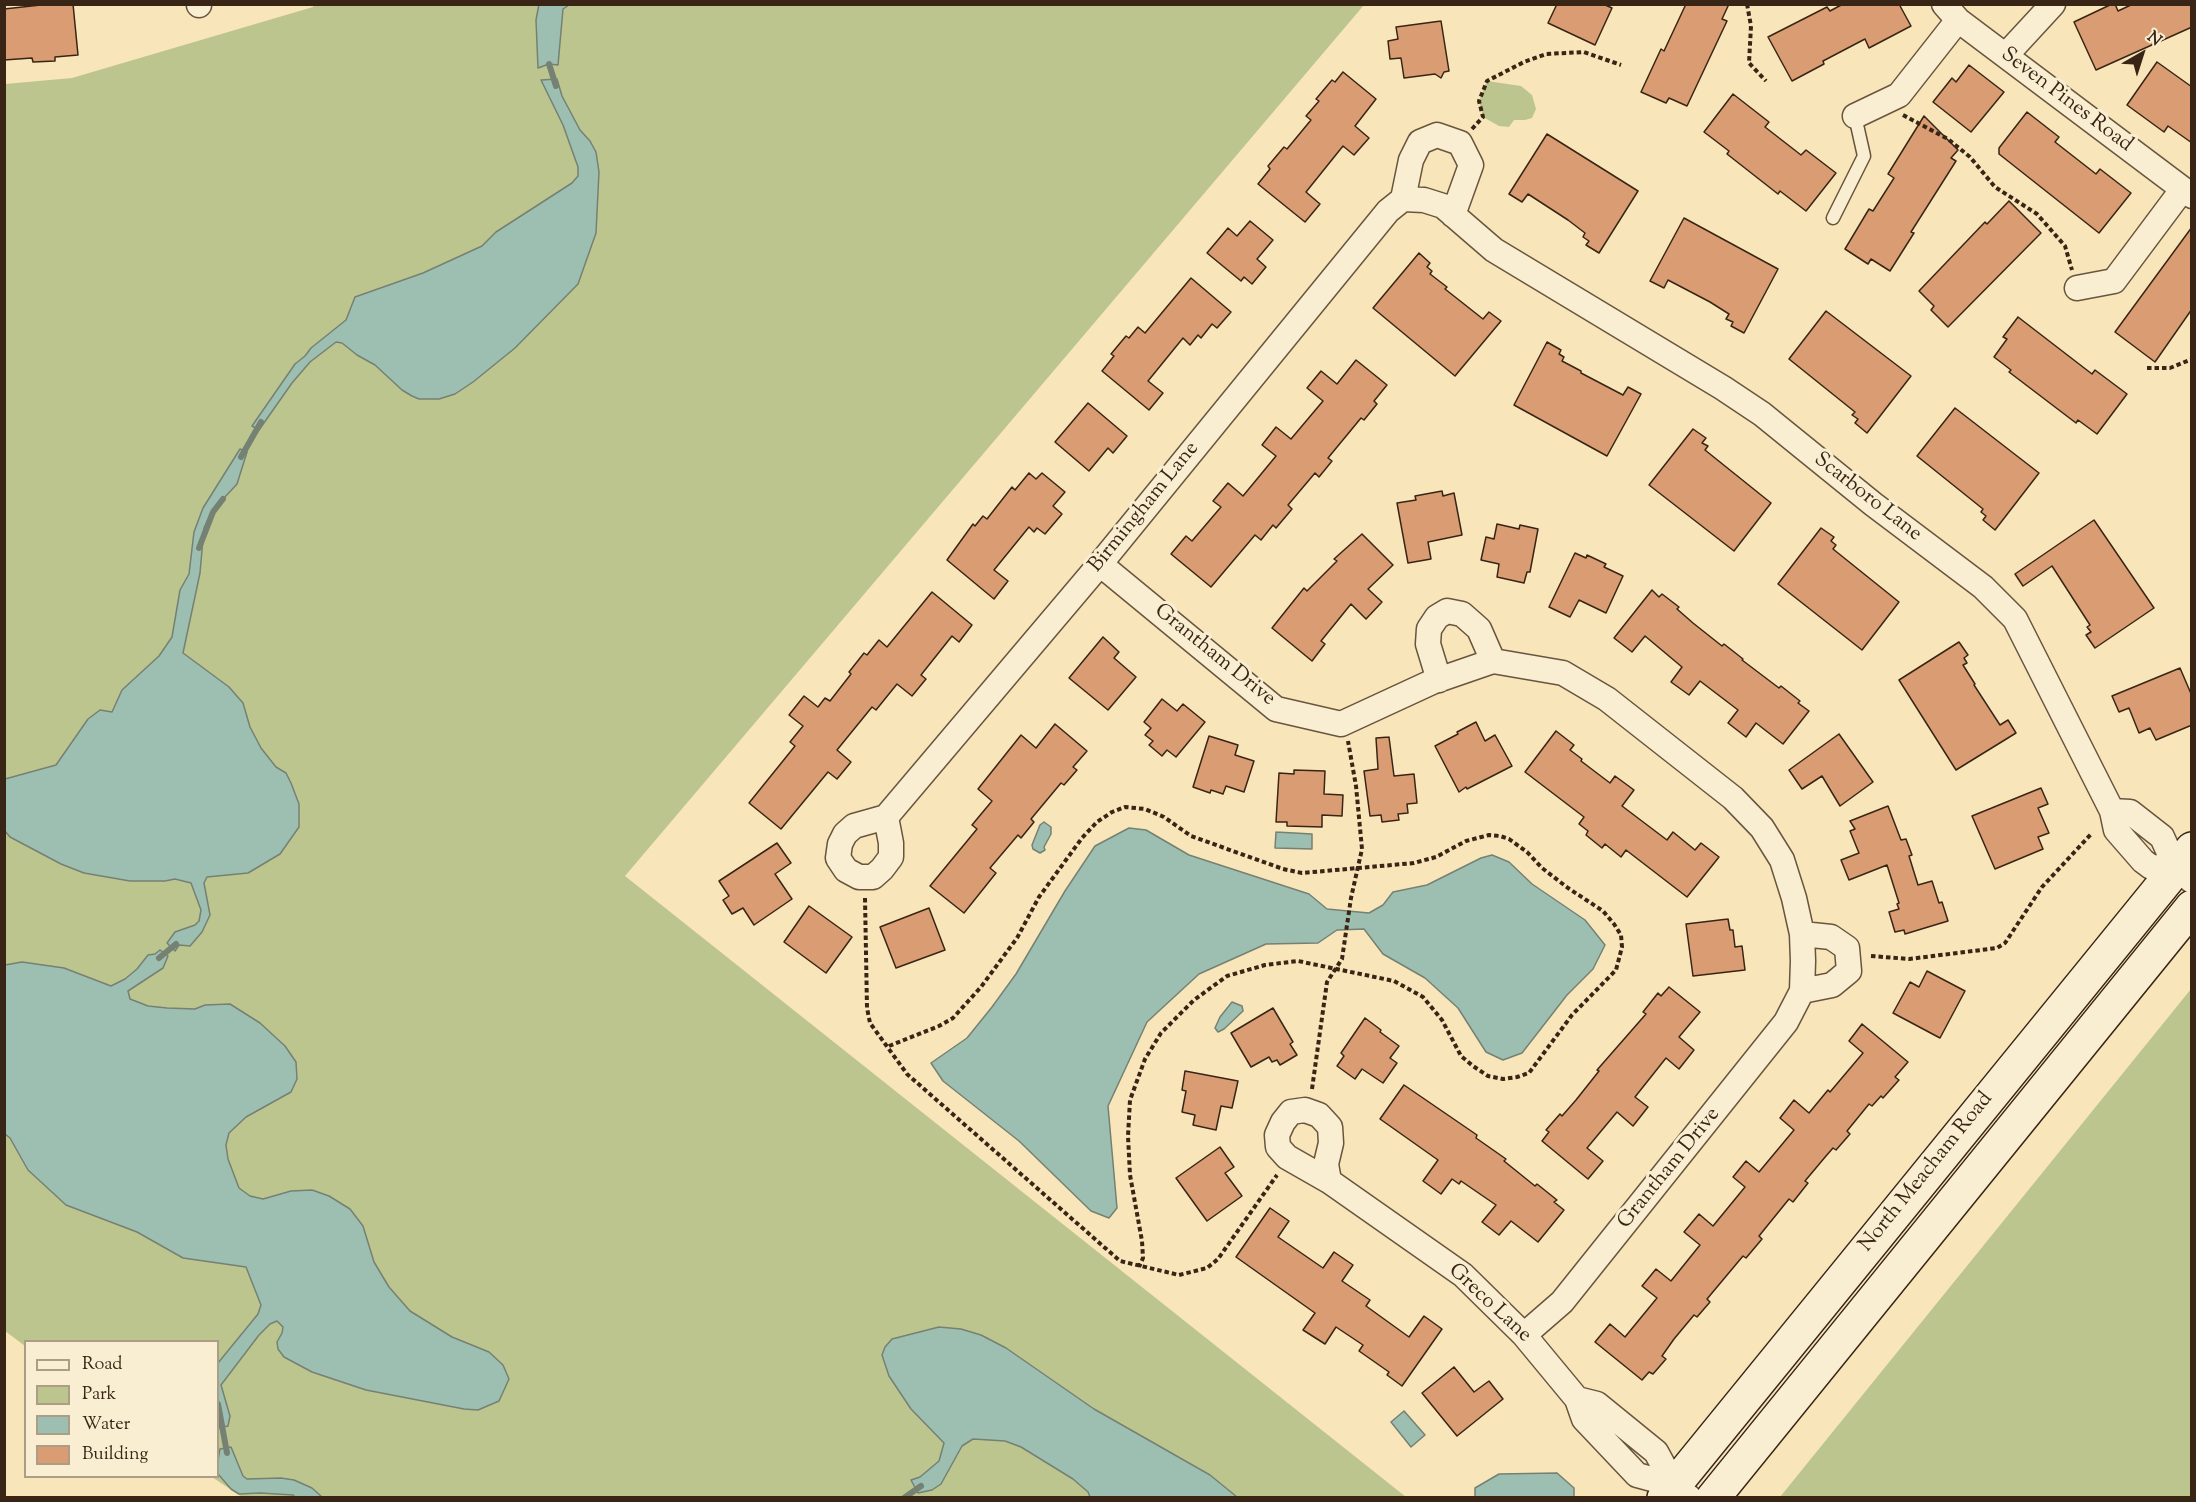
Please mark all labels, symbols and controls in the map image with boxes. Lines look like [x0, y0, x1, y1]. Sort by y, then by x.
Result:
north arrow [2112, 24, 2172, 84]
text: N [2141, 27, 2166, 53]
street label: Seven Pines Road [1995, 43, 2137, 159]
street label: Birmingham Lane [1085, 438, 1205, 578]
street label: Scarboro Lane [1808, 448, 1926, 548]
street label: Grantham Drive [1148, 599, 1280, 713]
street label: North Meacham Road [1855, 1088, 1999, 1258]
street label: Grantham Drive [1613, 1103, 1727, 1235]
street label: Greco Lane [1442, 1259, 1536, 1349]
legend [24, 1340, 219, 1478]
text: Road [82, 1352, 122, 1378]
text: Park [82, 1382, 116, 1408]
text: Water [82, 1412, 130, 1438]
text: Building [82, 1442, 148, 1468]

